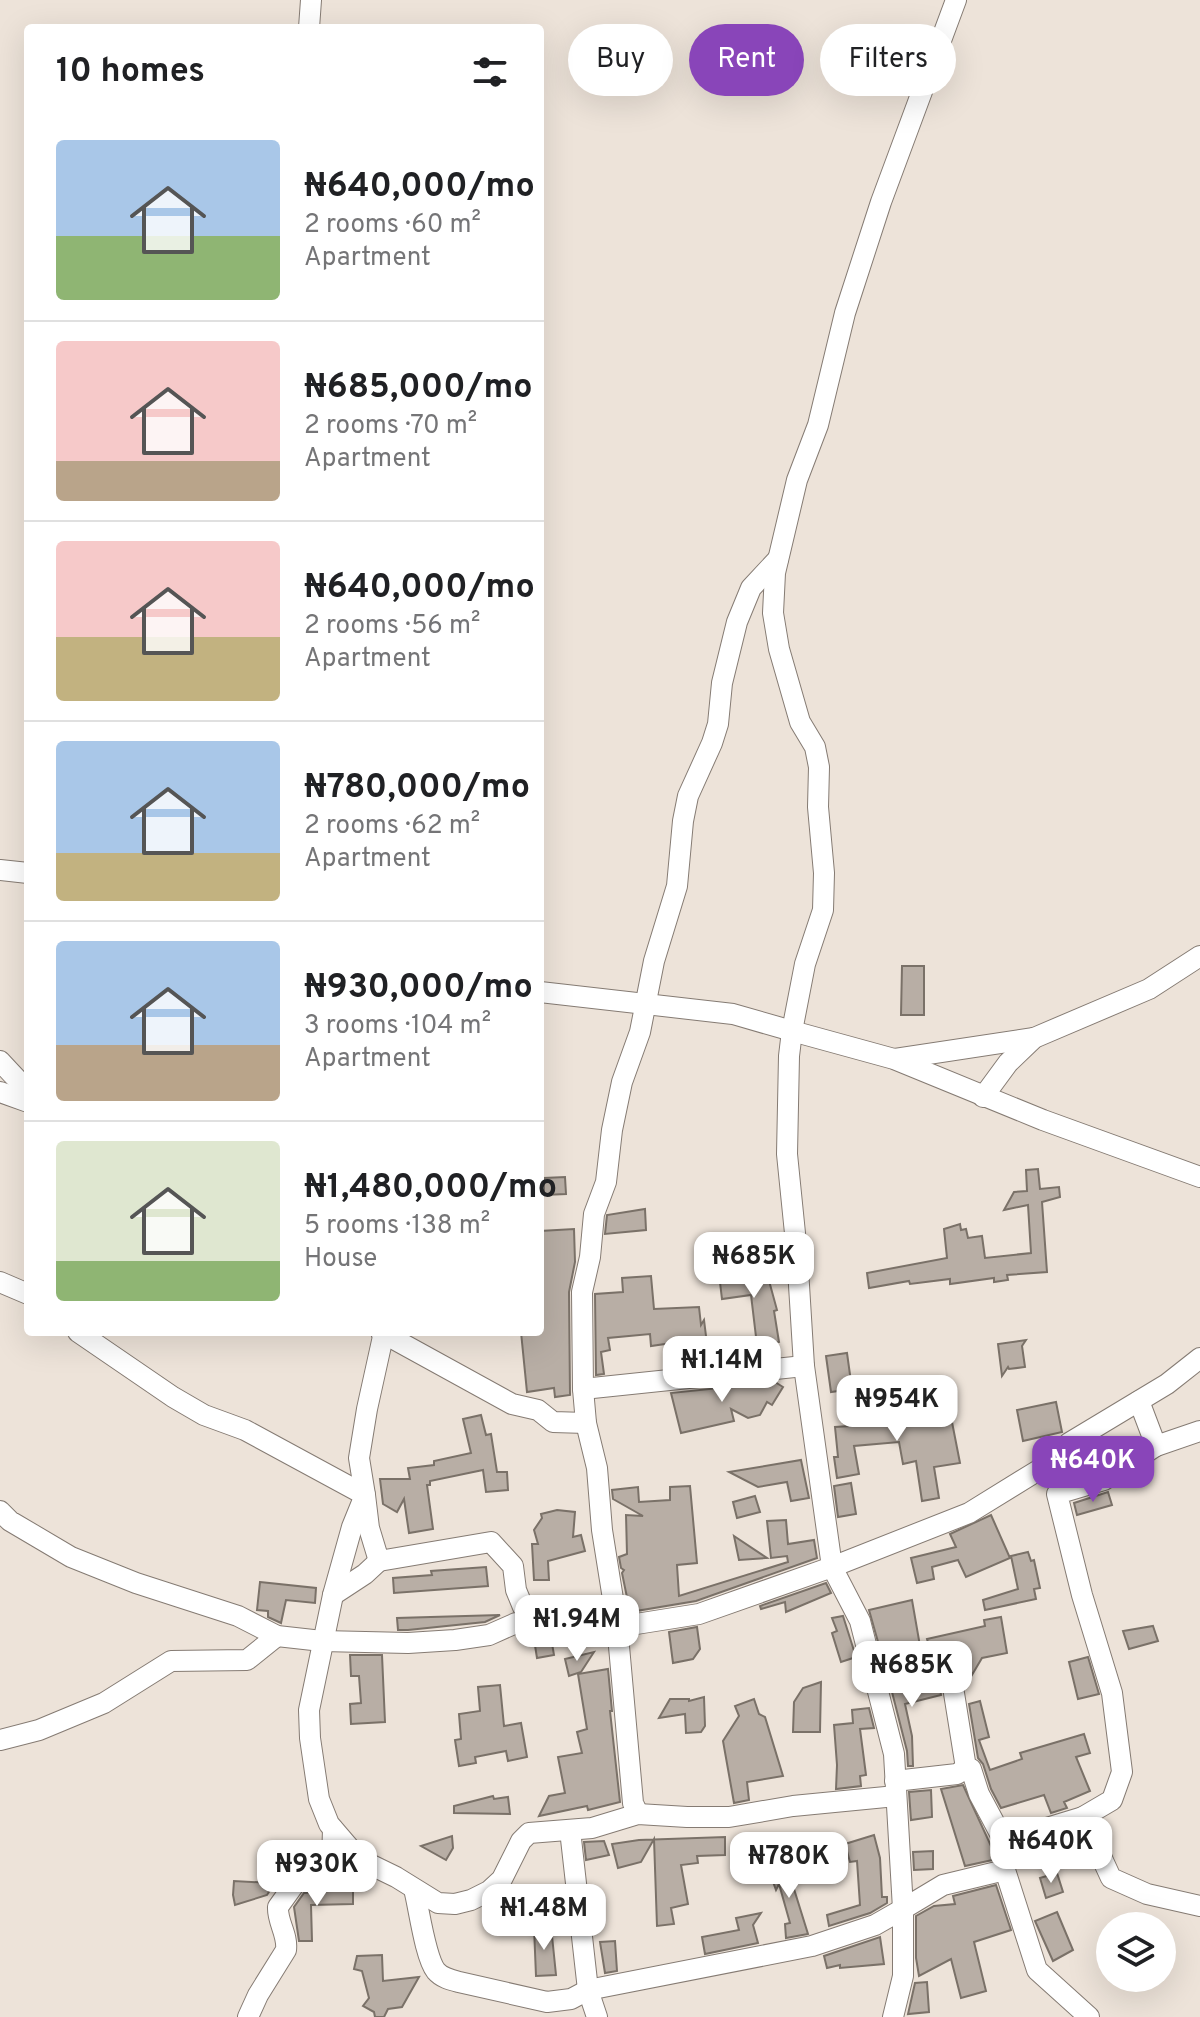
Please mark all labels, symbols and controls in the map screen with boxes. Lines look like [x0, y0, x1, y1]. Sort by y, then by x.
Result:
chip: Buy [568, 24, 673, 96]
chip: Rent [689, 24, 804, 96]
chip: Filters [820, 24, 956, 96]
icon: filters [468, 50, 512, 94]
text: 10 homes [56, 51, 205, 94]
text: ₦640,000/mo [304, 166, 535, 209]
icon: home [120, 172, 216, 268]
text: 2 rooms · 60 m² [304, 209, 481, 242]
text: Apartment [304, 242, 431, 275]
text: ₦685,000/mo [304, 367, 533, 410]
icon: home [120, 373, 216, 469]
text: 2 rooms · 70 m² [304, 410, 477, 443]
text: Apartment [304, 443, 431, 476]
text: ₦640,000/mo [304, 567, 535, 610]
icon: home [120, 573, 216, 669]
text: 2 rooms · 56 m² [304, 610, 480, 643]
text: Apartment [304, 643, 431, 676]
text: ₦780,000/mo [304, 767, 530, 810]
icon: home [120, 773, 216, 869]
text: 2 rooms · 62 m² [304, 810, 480, 843]
text: Apartment [304, 843, 431, 876]
text: ₦930,000/mo [304, 967, 533, 1010]
icon: home [120, 973, 216, 1069]
text: 3 rooms · 104 m² [304, 1010, 491, 1043]
text: Apartment [304, 1043, 431, 1076]
text: ₦1,480,000/mo [304, 1167, 557, 1210]
icon: home [120, 1173, 216, 1269]
text: 5 rooms · 138 m² [304, 1210, 490, 1243]
pin: ₦685K [698, 1232, 810, 1300]
text: ₦685K [712, 1241, 796, 1274]
text: House [304, 1243, 377, 1276]
pin: ₦1.14M [657, 1336, 787, 1404]
text: ₦1.14M [681, 1345, 763, 1378]
pin: ₦954K [841, 1375, 953, 1443]
text: ₦954K [855, 1384, 939, 1417]
pin: ₦640K [1037, 1436, 1149, 1504]
text: ₦640K [1050, 1445, 1136, 1478]
pin: ₦1.94M [512, 1595, 642, 1663]
text: ₦1.94M [533, 1604, 621, 1637]
pin: ₦685K [856, 1641, 968, 1709]
text: ₦685K [870, 1650, 954, 1683]
pin: ₦640K [995, 1817, 1107, 1885]
text: ₦640K [1008, 1826, 1094, 1859]
pin: ₦780K [733, 1832, 845, 1900]
pin: ₦930K [261, 1840, 373, 1908]
text: ₦780K [748, 1841, 830, 1874]
text: ₦930K [275, 1849, 359, 1882]
pin: ₦1.48M [479, 1884, 609, 1952]
text: ₦1.48M [500, 1893, 588, 1926]
map controls [1096, 1912, 1176, 1992]
button: layers [1096, 1912, 1176, 1992]

